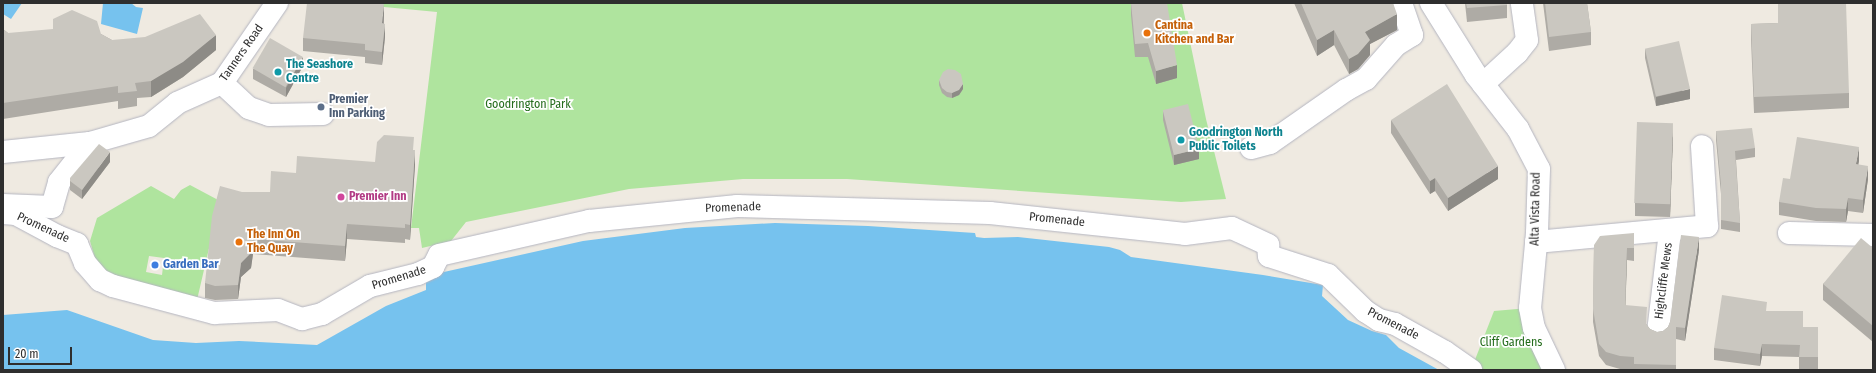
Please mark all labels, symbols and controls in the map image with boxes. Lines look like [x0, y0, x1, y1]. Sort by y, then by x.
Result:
place label: Cantina Kitchen and Bar [1155, 19, 1234, 47]
street label: Tanners Road [217, 22, 267, 84]
marker: Cantina Kitchen and Bar [1142, 28, 1152, 38]
place label: The Seashore Centre [286, 58, 353, 86]
marker: The Seashore Centre [273, 67, 283, 77]
place label: Premier Inn Parking [329, 93, 385, 121]
park label: Goodrington Park [485, 98, 571, 112]
marker: Premier Inn Parking [316, 102, 326, 112]
place label: Goodrington North Public Toilets [1189, 126, 1283, 154]
marker: Goodrington North Public Toilets [1176, 135, 1186, 145]
street label: Alta Vista Road [1528, 172, 1544, 246]
place label: Premier Inn [349, 190, 406, 204]
marker: Premier Inn [336, 192, 346, 202]
street label: Promenade [705, 200, 761, 216]
street label: Promenade [15, 210, 71, 246]
street label: Promenade [1028, 210, 1086, 230]
place label: The Inn On The Quay [247, 228, 300, 256]
marker: The Inn On The Quay [234, 237, 244, 247]
street label: Highcliffe Mews [1652, 242, 1676, 320]
place label: Garden Bar [163, 258, 219, 272]
marker: Garden Bar [150, 260, 160, 270]
street label: Promenade [370, 263, 428, 293]
street label: Promenade [1365, 305, 1421, 343]
park label: Cliff Gardens [1480, 336, 1542, 350]
scale bar [10, 339, 74, 365]
text: 20 m [15, 347, 39, 361]

